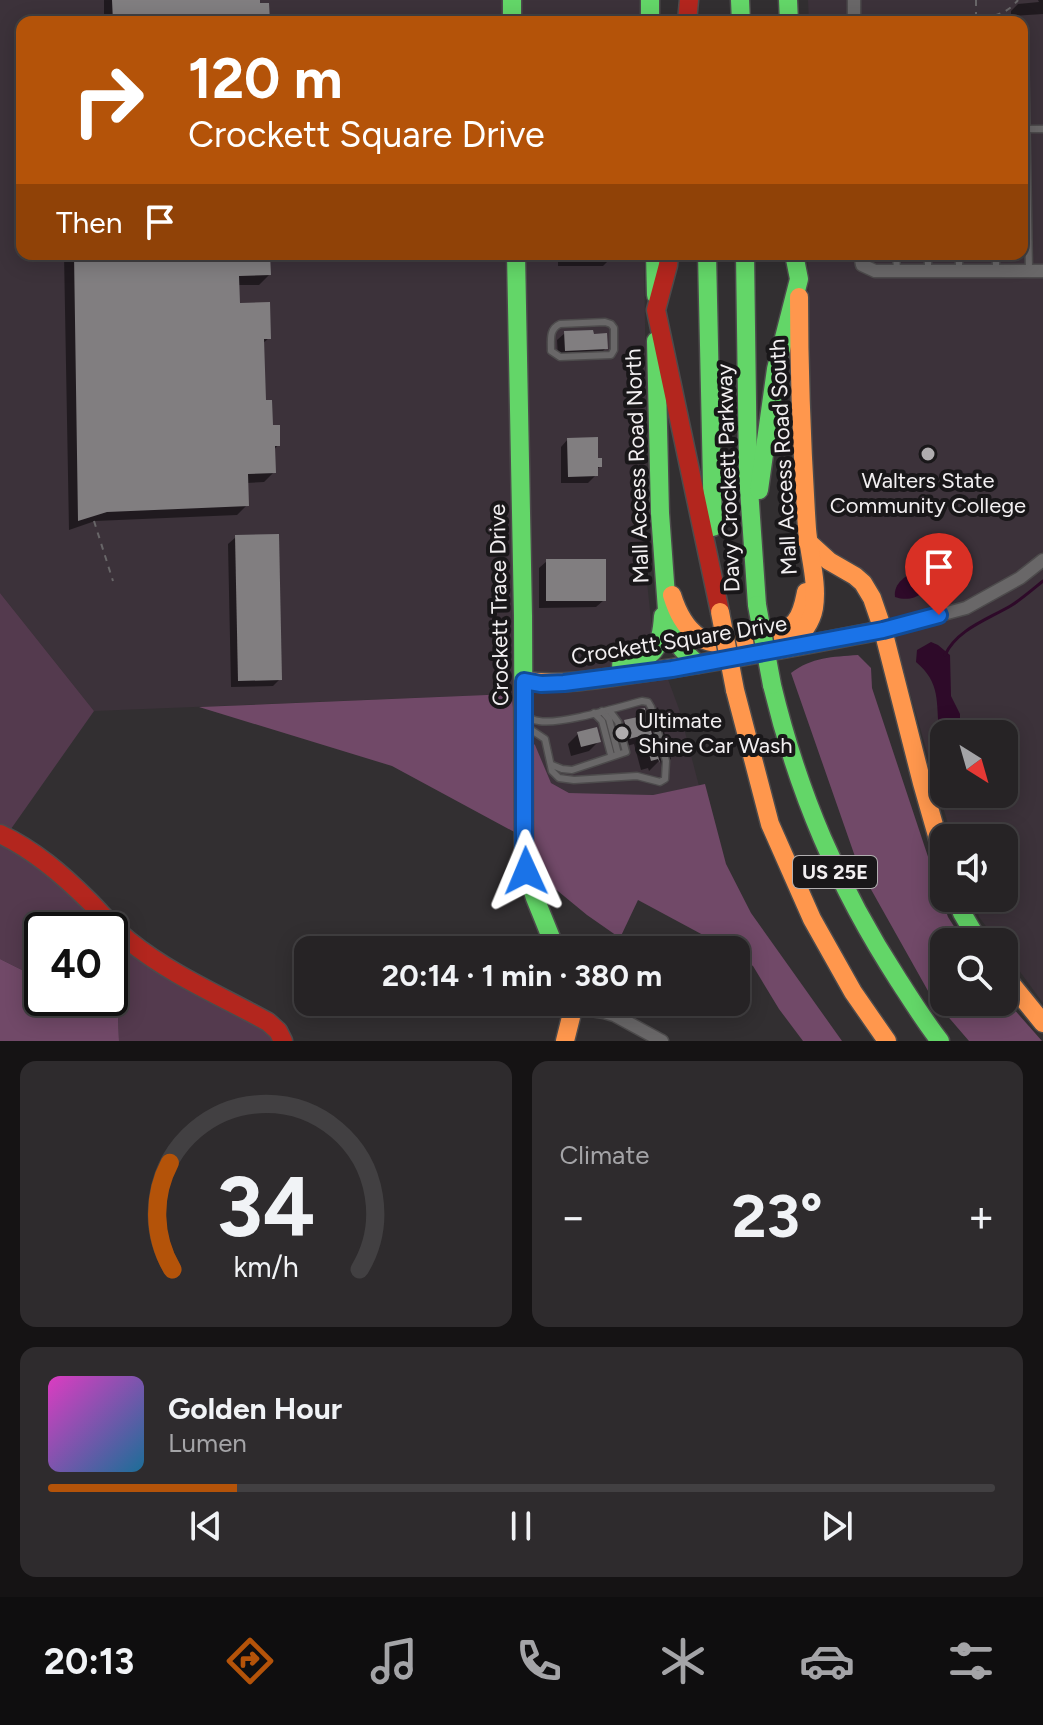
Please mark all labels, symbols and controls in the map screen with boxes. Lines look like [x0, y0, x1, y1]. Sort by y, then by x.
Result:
text: 120 m [188, 45, 343, 112]
icon: right [56, 48, 160, 152]
text: Crockett Square Drive [188, 113, 545, 156]
icon: arrive [138, 200, 182, 244]
text: Then [56, 204, 122, 241]
street label: Mall Access Road South [763, 338, 803, 576]
street label: Mall Access Road North [619, 348, 655, 584]
street label: Davy Crockett Parkway [711, 363, 745, 593]
marker: Walters State Community College [919, 445, 937, 463]
place label: Walters State Community College [830, 467, 1026, 519]
street label: Crockett Trace Drive [484, 504, 514, 706]
pin [905, 533, 973, 615]
icon: arrive [917, 545, 961, 589]
street label: Crockett Square Drive [569, 610, 789, 670]
place label: Ultimate Shine Car Wash [638, 707, 793, 759]
north arrow [930, 720, 1018, 808]
map controls [930, 720, 1018, 1016]
marker: Ultimate Shine Car Wash [613, 724, 631, 742]
button: sound [930, 824, 1018, 912]
position arrow [484, 829, 568, 913]
road number: US 25E [793, 856, 877, 888]
speed limit sign: 40 [24, 912, 128, 1016]
button: search [930, 928, 1018, 1016]
text: 20:14 · 1 min · 380 m [382, 957, 662, 994]
text: Climate [560, 1139, 649, 1171]
text: 34 [216, 1157, 315, 1257]
text: 23° [732, 1180, 823, 1252]
text: − [560, 1190, 587, 1243]
text: + [968, 1190, 995, 1243]
text: km/h [233, 1250, 298, 1284]
text: Golden Hour [168, 1390, 342, 1427]
text: Lumen [168, 1427, 247, 1459]
icon: previous [184, 1504, 228, 1548]
icon: pause [499, 1504, 543, 1548]
icon: next [815, 1504, 859, 1548]
icon: directions [222, 1633, 278, 1689]
icon: music [366, 1633, 422, 1689]
icon: phone [511, 1633, 567, 1689]
icon: climate [655, 1633, 711, 1689]
icon: car [799, 1633, 855, 1689]
icon: filters [943, 1633, 999, 1689]
text: 20:13 [44, 1640, 134, 1683]

